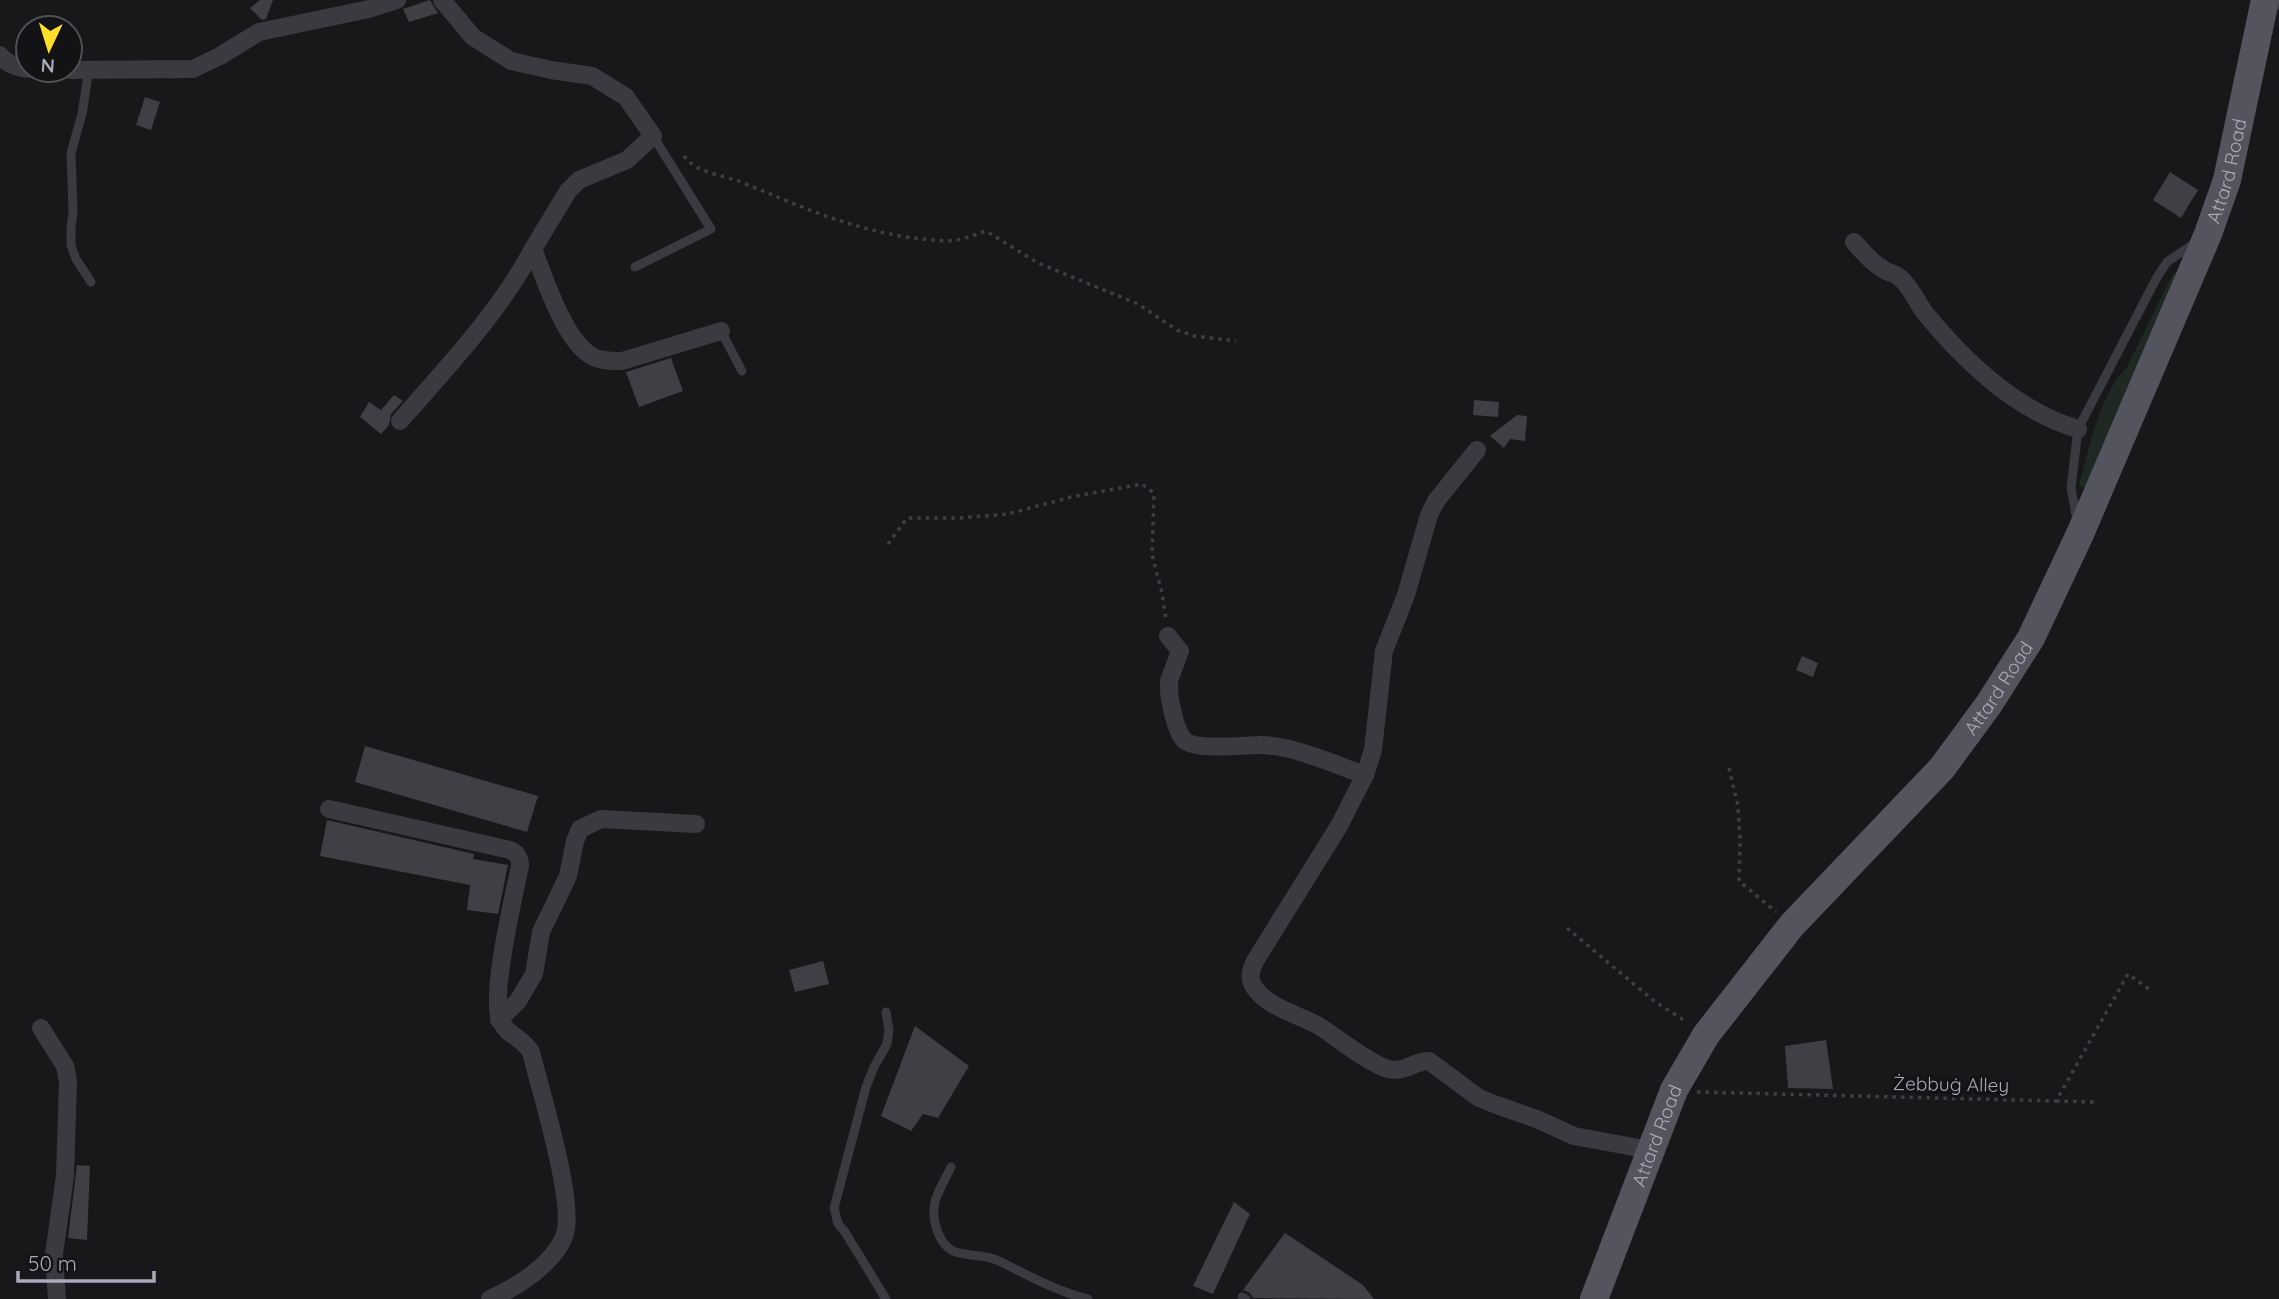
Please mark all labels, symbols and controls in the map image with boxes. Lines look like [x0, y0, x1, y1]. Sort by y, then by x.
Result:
north arrow [14, 14, 84, 84]
text: N [40, 54, 56, 78]
street label: Attard Road [2201, 116, 2252, 226]
street label: Attard Road [1958, 637, 2038, 740]
street label: Żebbuġ Alley [1893, 1071, 2009, 1097]
street label: Attard Road [1626, 1081, 1687, 1190]
scale bar [18, 1240, 154, 1284]
text: 50 m [28, 1250, 77, 1276]

